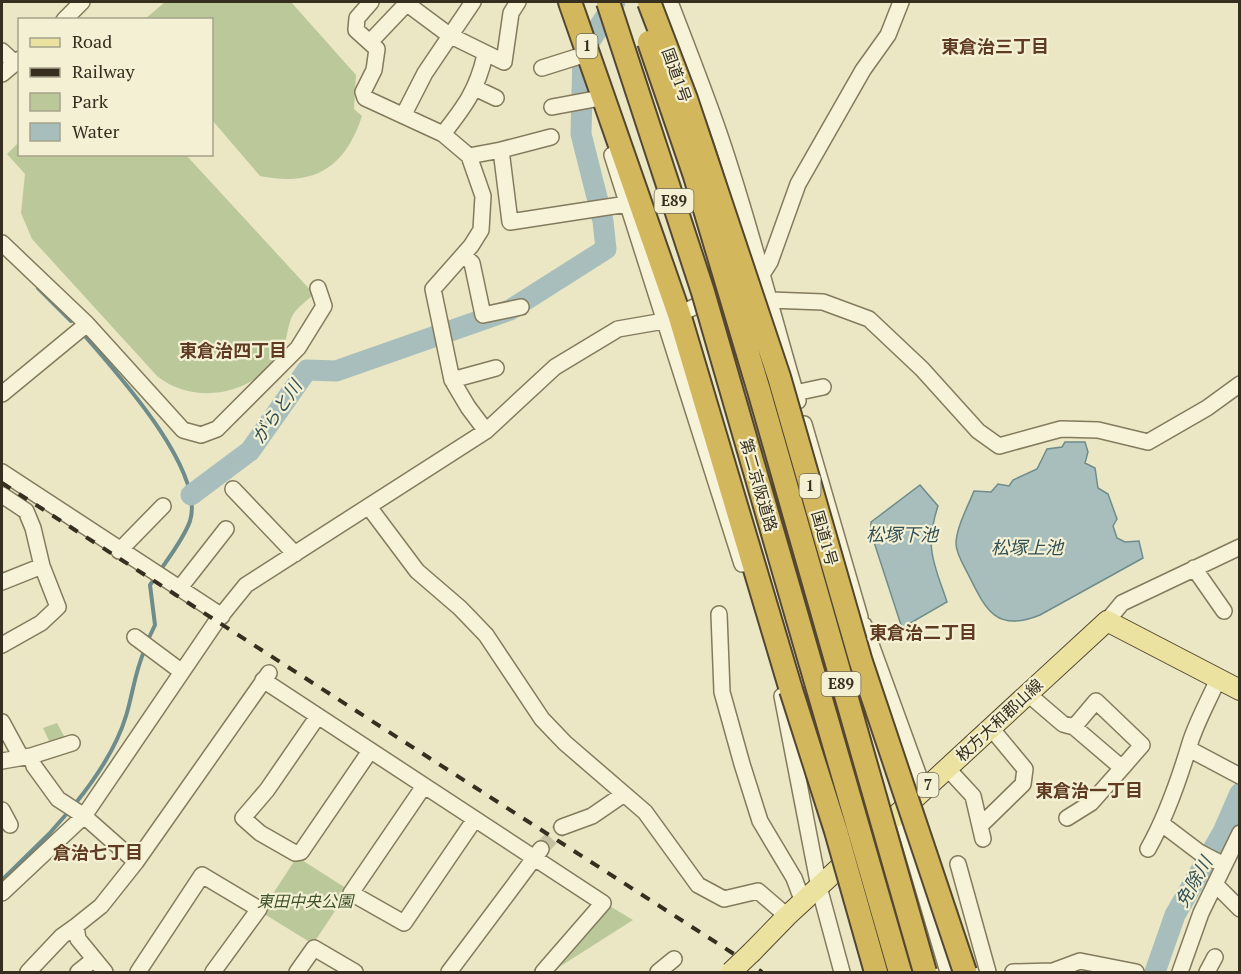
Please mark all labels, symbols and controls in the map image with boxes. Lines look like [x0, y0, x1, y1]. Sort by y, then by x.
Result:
legend [18, 18, 213, 156]
text: Road [72, 29, 112, 53]
road number: 1 [576, 34, 598, 58]
district label: 東倉治三丁目 [941, 34, 1049, 58]
street label: 国道1号 [657, 45, 697, 105]
text: Railway [72, 59, 136, 83]
text: Park [72, 89, 109, 113]
text: Water [72, 119, 119, 143]
road number: E89 [654, 189, 694, 213]
district label: 東倉治四丁目 [179, 338, 287, 362]
water label: がらと川 [246, 373, 308, 448]
street label: 第二京阪道路 [735, 436, 783, 534]
road number: 1 [800, 474, 820, 498]
street label: 国道1号 [807, 508, 843, 568]
water label: 松塚下池 [866, 522, 940, 546]
water label: 松塚上池 [991, 535, 1065, 559]
district label: 東倉治二丁目 [869, 620, 977, 644]
road number: E89 [822, 672, 860, 696]
street label: 枚方大和郡山線 [951, 674, 1047, 766]
road number: 7 [918, 773, 938, 797]
district label: 東倉治一丁目 [1035, 778, 1143, 802]
district label: 倉治七丁目 [53, 840, 143, 864]
water label: 免除川 [1169, 850, 1218, 911]
park label: 東田中央公園 [257, 890, 355, 912]

